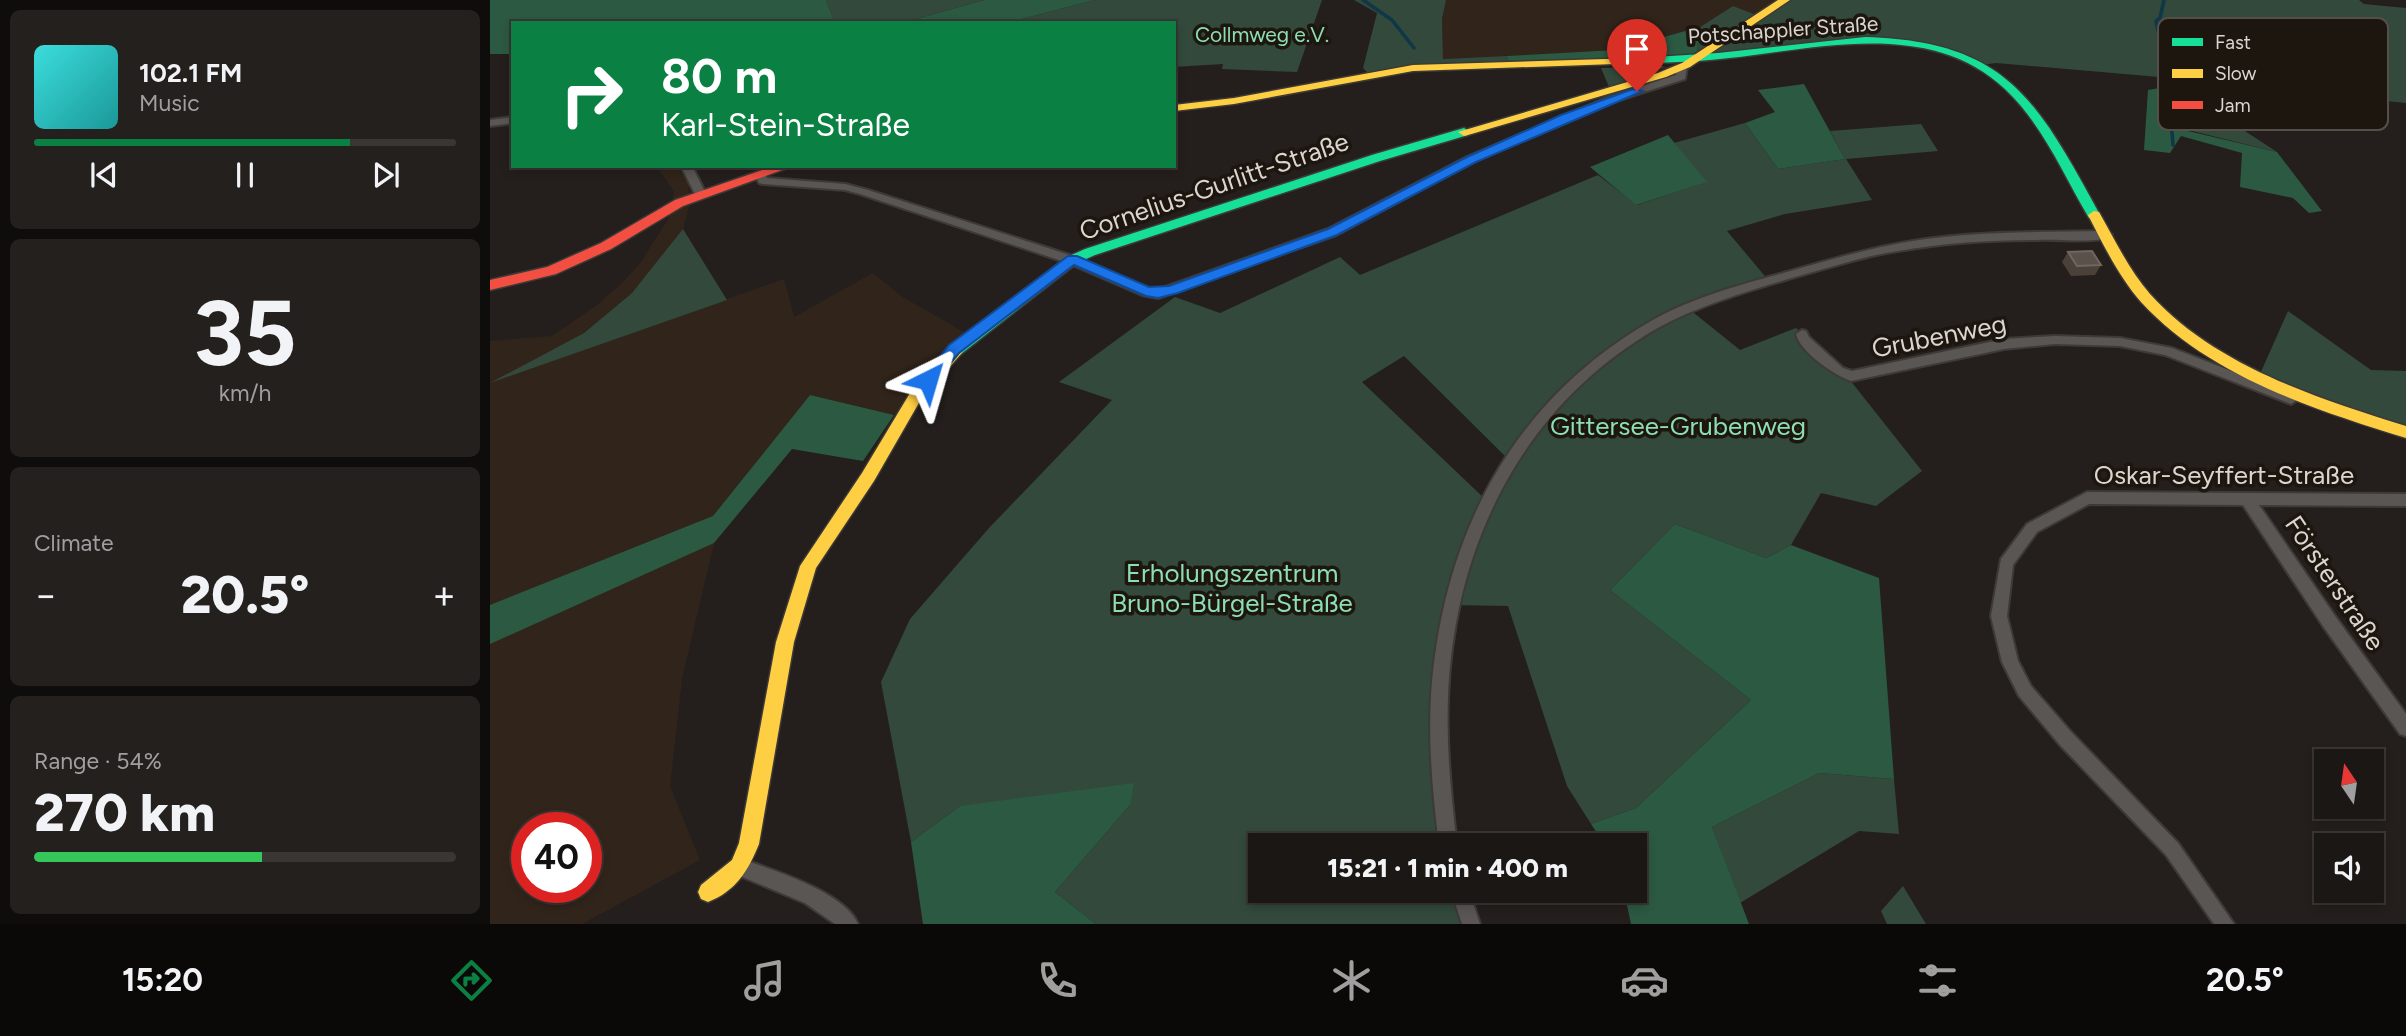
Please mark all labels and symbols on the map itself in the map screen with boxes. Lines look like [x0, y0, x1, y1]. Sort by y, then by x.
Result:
street label: Potschappler Straße [1687, 10, 1879, 49]
legend [2158, 18, 2388, 130]
pin [1607, 19, 1667, 91]
park label: Collmweg e.V. [1195, 22, 1329, 47]
text: Fast [2215, 31, 2251, 54]
text: Slow [2215, 62, 2257, 85]
text: Jam [2215, 94, 2251, 117]
street label: Cornelius-Gurlitt-Straße [1075, 125, 1353, 247]
street label: Grubenweg [1869, 307, 2009, 365]
position arrow [891, 343, 965, 417]
park label: Gittersee-Grubenweg [1550, 410, 1806, 442]
street label: Oskar-Seyffert-Straße [2094, 459, 2354, 491]
street label: Försterstraße [2278, 510, 2392, 656]
park label: Erholungszentrum Bruno-Bürgel-Straße [1111, 557, 1353, 619]
north arrow [2314, 749, 2384, 819]
speed limit sign: 40 [511, 812, 602, 903]

